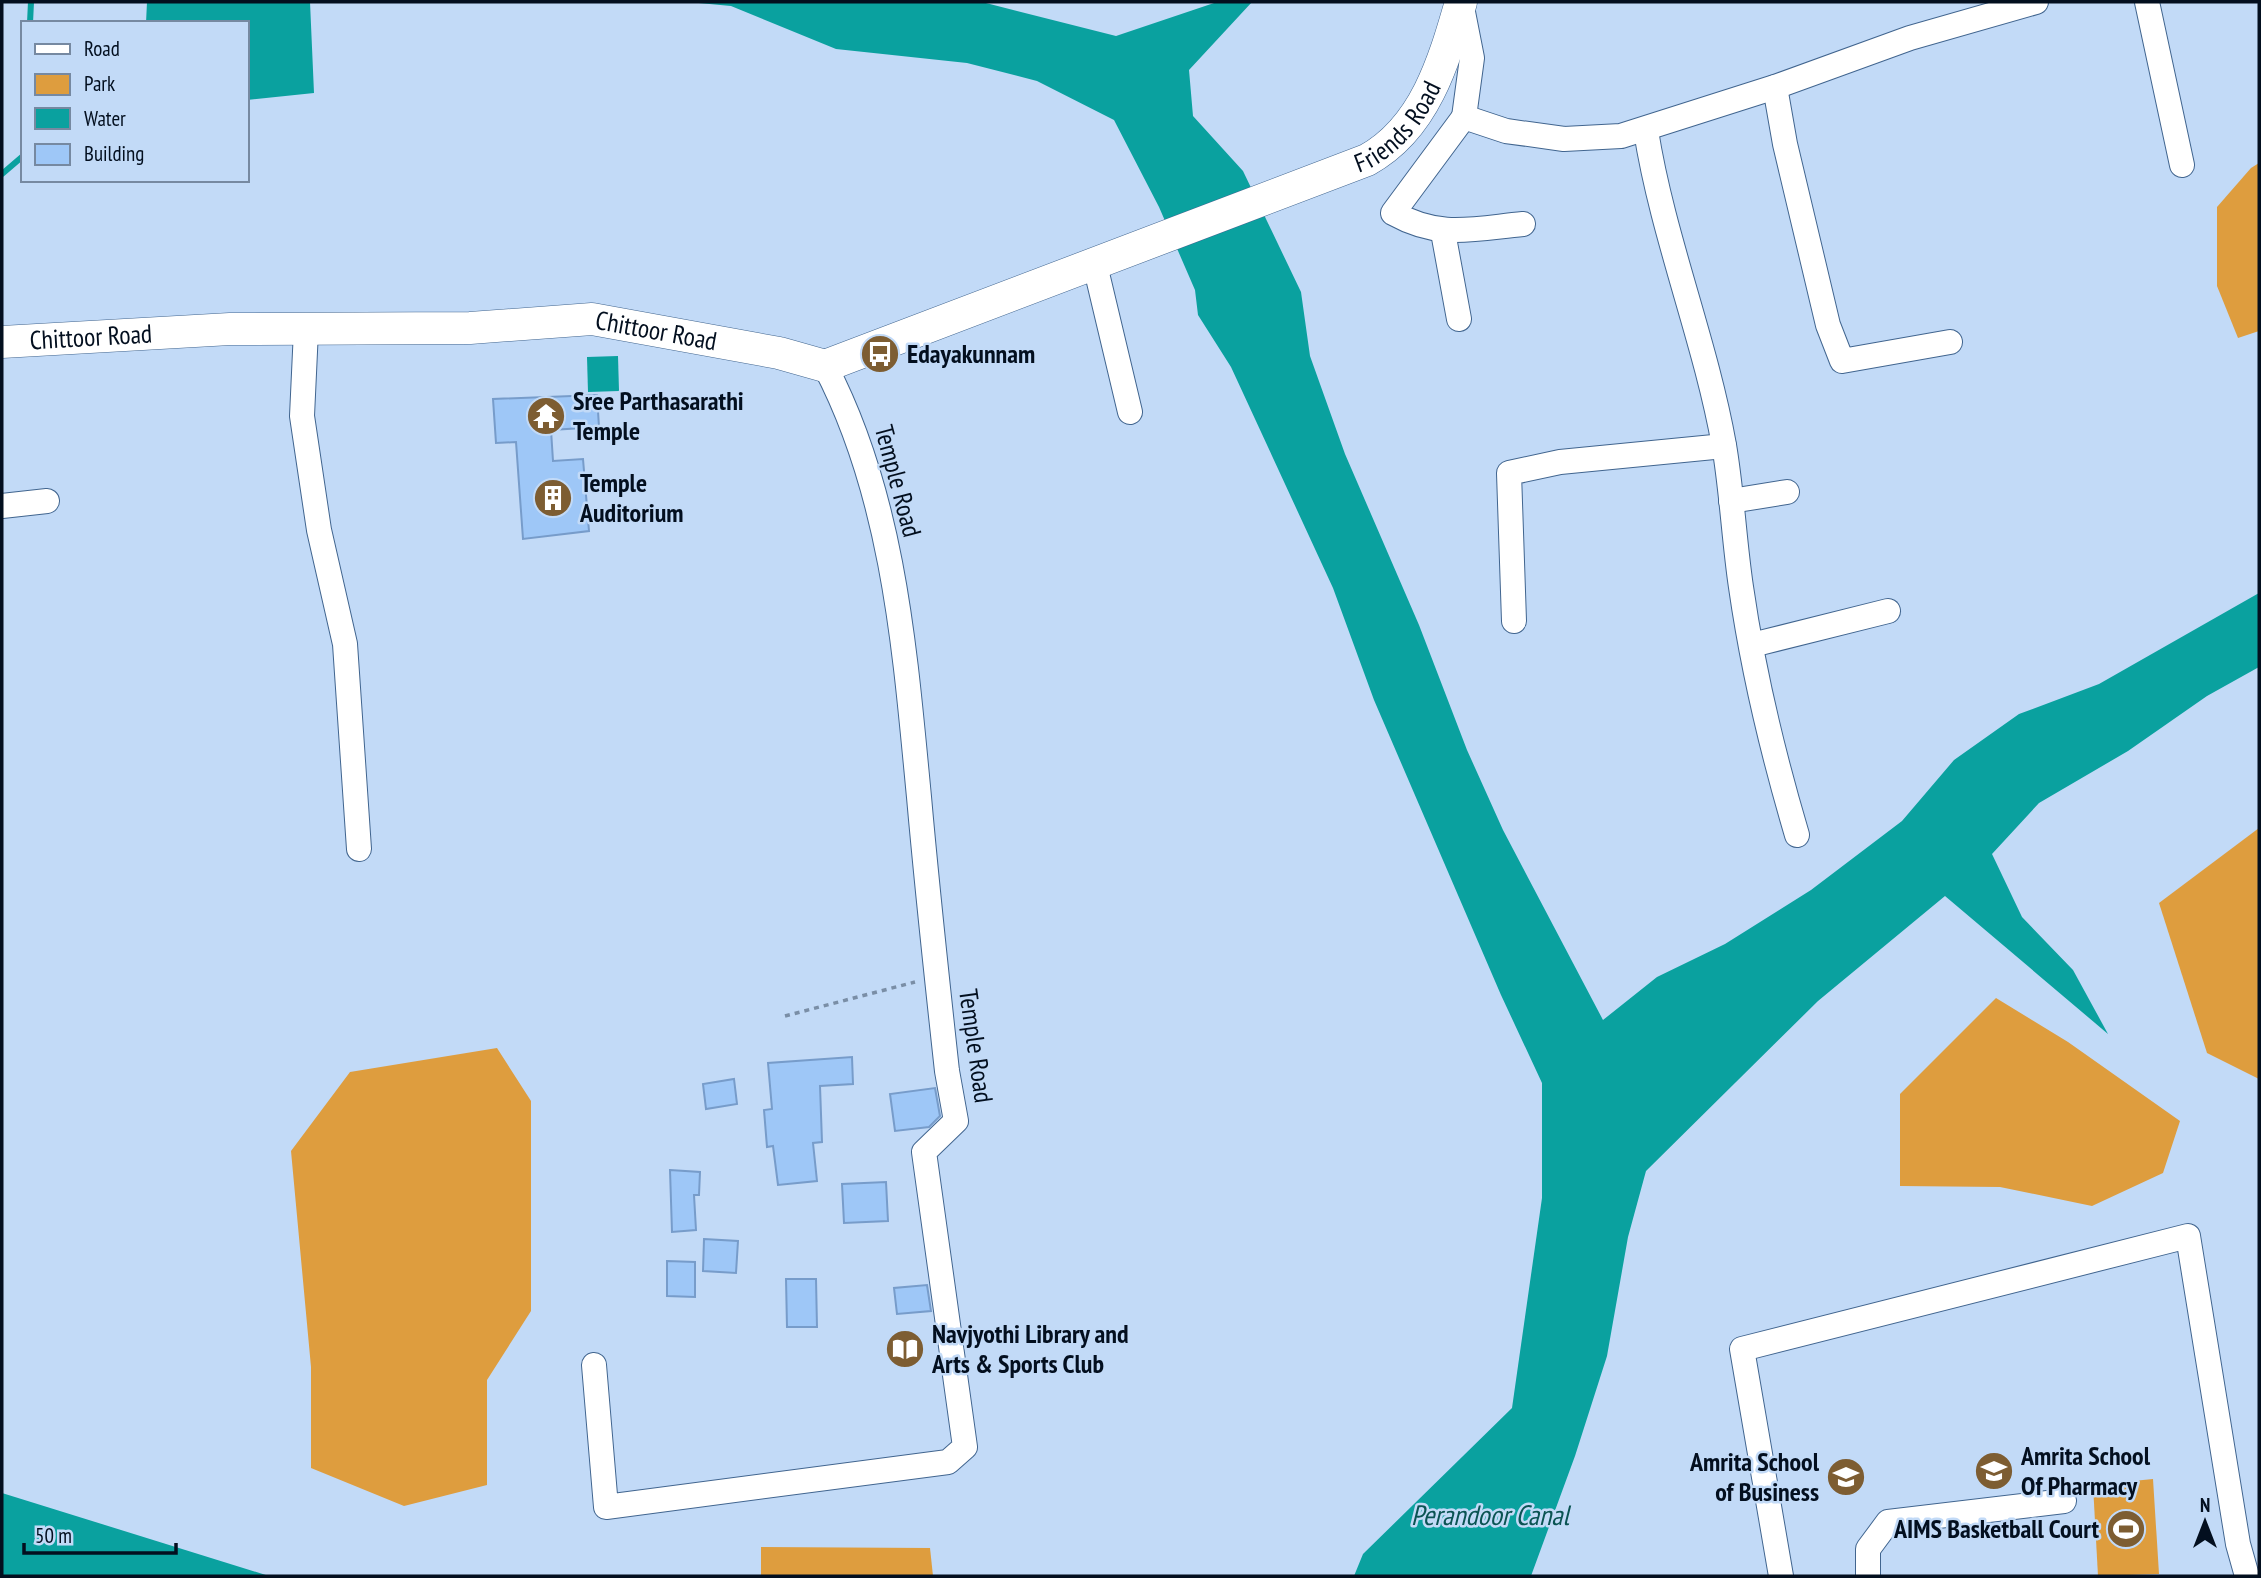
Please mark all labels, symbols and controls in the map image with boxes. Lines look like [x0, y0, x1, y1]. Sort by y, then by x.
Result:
legend [21, 21, 248, 182]
text: Road [84, 35, 120, 62]
text: Park [84, 70, 115, 97]
street label: Friends Road [1350, 76, 1448, 179]
text: Water [84, 105, 126, 132]
text: Building [84, 140, 144, 167]
street label: Chittoor Road [593, 303, 720, 357]
street label: Chittoor Road [29, 316, 153, 356]
bus stop icon: Edayakunnam [859, 333, 901, 375]
place label: Edayakunnam [907, 337, 1035, 370]
place label: Sree Parthasarathi Temple [573, 384, 744, 447]
temple icon: Sree Parthasarathi Temple [525, 395, 567, 437]
street label: Temple Road [868, 421, 929, 540]
place label: Temple Auditorium [579, 466, 683, 529]
building icon: Temple Auditorium [532, 477, 574, 519]
street label: Temple Road [952, 987, 1001, 1105]
place label: Navjyothi Library and Arts & Sports Club [931, 1317, 1129, 1380]
library icon: Navjyothi Library and Arts & Sports Club [884, 1328, 926, 1370]
place label: Amrita School Of Pharmacy [2020, 1439, 2151, 1502]
place label: Amrita School of Business [1689, 1445, 1820, 1508]
school or university icon: Amrita School Of Pharmacy [1973, 1450, 2015, 1492]
school or university icon: Amrita School of Business [1825, 1456, 1867, 1498]
north arrow [2170, 1487, 2240, 1557]
text: N [2200, 1493, 2210, 1517]
water label: Perandoor Canal [1411, 1496, 1572, 1533]
sports icon: AIMS Basketball Court [2105, 1508, 2147, 1550]
scale bar [24, 1512, 177, 1556]
place label: AIMS Basketball Court [1893, 1512, 2099, 1545]
text: 50 m [35, 1522, 72, 1549]

